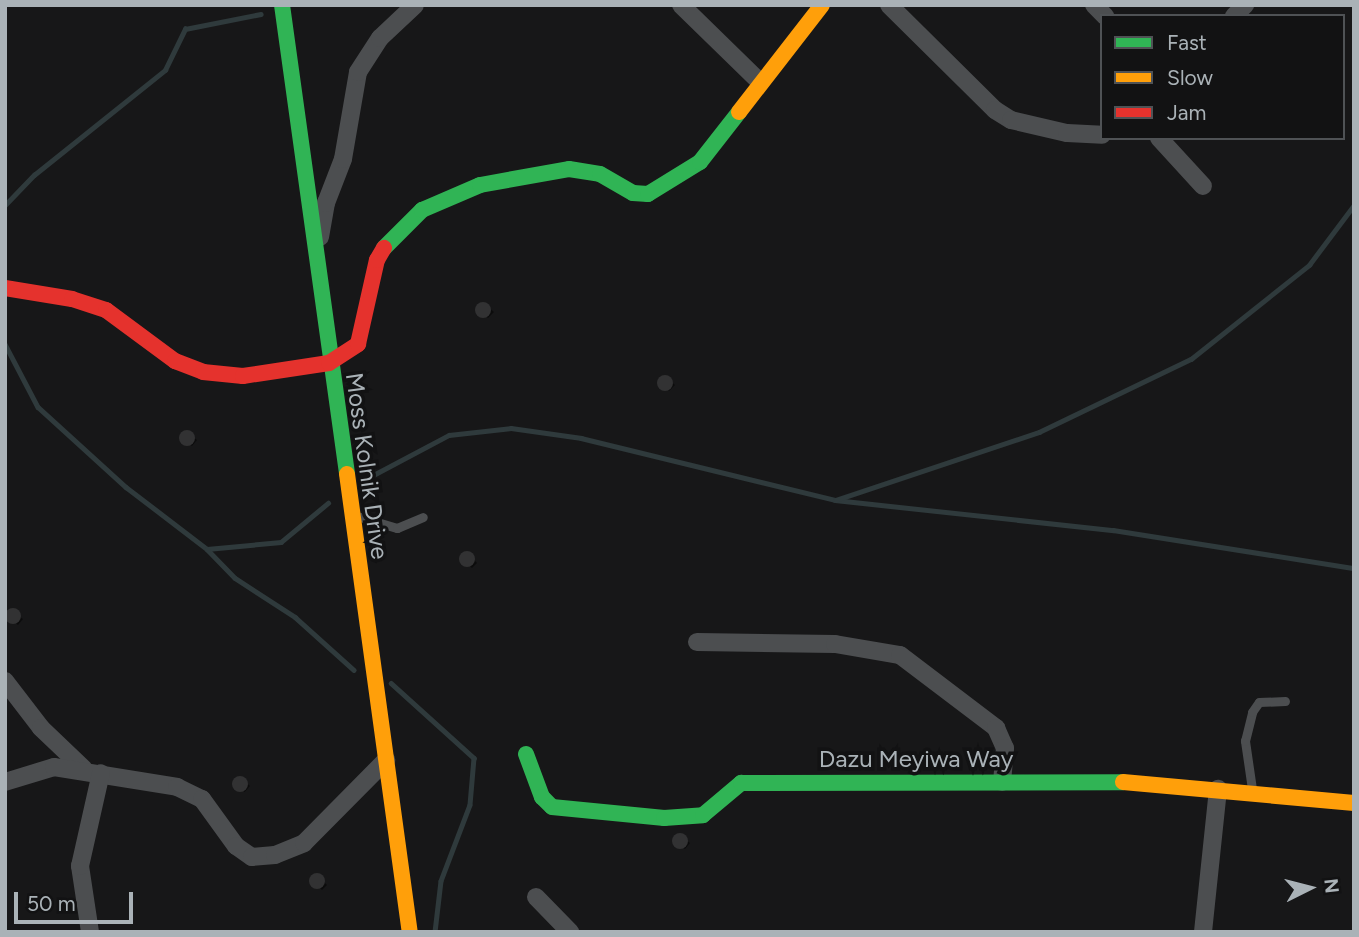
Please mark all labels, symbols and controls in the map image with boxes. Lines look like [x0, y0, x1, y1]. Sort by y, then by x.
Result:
legend [1100, 14, 1345, 140]
text: Fast [1167, 30, 1207, 55]
text: Slow [1167, 65, 1213, 90]
text: Jam [1167, 100, 1206, 125]
street label: Moss Kolnik Drive [340, 371, 394, 561]
street label: Dazu Meyiwa Way [819, 745, 1013, 773]
north arrow [1275, 853, 1345, 923]
text: N [1319, 877, 1344, 894]
scale bar [18, 878, 136, 922]
text: 50 m [27, 891, 76, 916]

